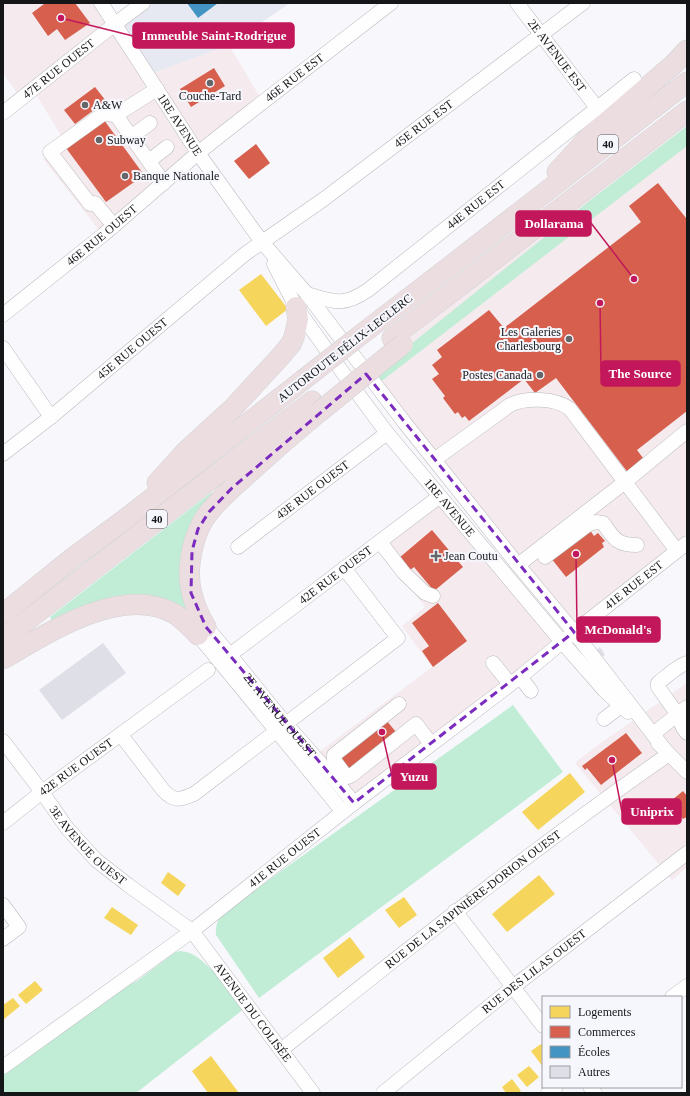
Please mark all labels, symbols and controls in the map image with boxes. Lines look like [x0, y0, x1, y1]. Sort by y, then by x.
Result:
street label: 2E AVENUE EST [525, 16, 590, 95]
callout: Immeuble Saint-Rodrigue [133, 23, 294, 48]
text: Immeuble Saint-Rodrigue [142, 28, 287, 43]
street label: 47E RUE OUEST [20, 36, 98, 102]
street label: 46E RUE EST [262, 50, 327, 105]
marker: Couche-Tard [205, 78, 215, 88]
place label: Couche-Tard [179, 89, 241, 103]
street label: 1RE AVENUE [154, 91, 205, 159]
street label: 45E RUE EST [391, 96, 456, 151]
place label: A&W [93, 98, 123, 112]
marker: A&W [80, 100, 90, 110]
place label: Subway [107, 133, 146, 147]
marker: Subway [94, 135, 104, 145]
road number: 40 [598, 135, 618, 153]
place label: Banque Nationale [133, 169, 219, 183]
marker: Banque Nationale [120, 171, 130, 181]
street label: 44E RUE EST [444, 177, 508, 232]
street label: 46E RUE OUEST [63, 201, 141, 269]
callout: Dollarama [516, 211, 591, 236]
text: Dollarama [524, 216, 584, 231]
street label: AUTOROUTE FÉLIX-LECLERC [275, 291, 415, 405]
street label: 45E RUE OUEST [94, 314, 171, 382]
place label: Les Galeries Charlesbourg [497, 325, 561, 353]
marker: Les Galeries Charlesbourg [564, 334, 574, 344]
callout: The Source [601, 361, 680, 386]
text: The Source [609, 366, 672, 381]
place label: Postes Canada [462, 368, 533, 382]
marker: Postes Canada [535, 370, 545, 380]
street label: 43E RUE OUEST [273, 457, 352, 522]
street label: 1RE AVENUE [421, 476, 478, 539]
road number: 40 [147, 510, 167, 528]
street label: 42E RUE OUEST [296, 542, 375, 607]
place label: Jean Coutu [444, 549, 498, 563]
marker: Jean Coutu [431, 551, 441, 561]
street label: 41E RUE EST [602, 557, 666, 612]
callout: McDonald's [577, 617, 660, 642]
text: McDonald's [584, 622, 652, 637]
street label: 2E AVENUE OUEST [241, 670, 319, 761]
street label: 42E RUE OUEST [36, 735, 116, 799]
callout: Yuzu [392, 764, 436, 789]
text: Yuzu [400, 769, 428, 784]
callout: Uniprix [622, 799, 681, 824]
street label: 3E AVENUE OUEST [47, 803, 130, 888]
text: Uniprix [630, 804, 674, 819]
street label: 41E RUE OUEST [246, 825, 324, 891]
street label: RUE DE LA SAPINIÈRE-DORION OUEST [382, 827, 564, 972]
street label: RUE DES LILAS OUEST [479, 926, 590, 1016]
street label: AVENUE DU COLISÉE [211, 960, 294, 1065]
legend [542, 996, 682, 1088]
text: Logements [578, 1005, 632, 1019]
text: Commerces [578, 1025, 636, 1039]
text: Écoles [578, 1045, 610, 1059]
text: Autres [578, 1065, 610, 1079]

